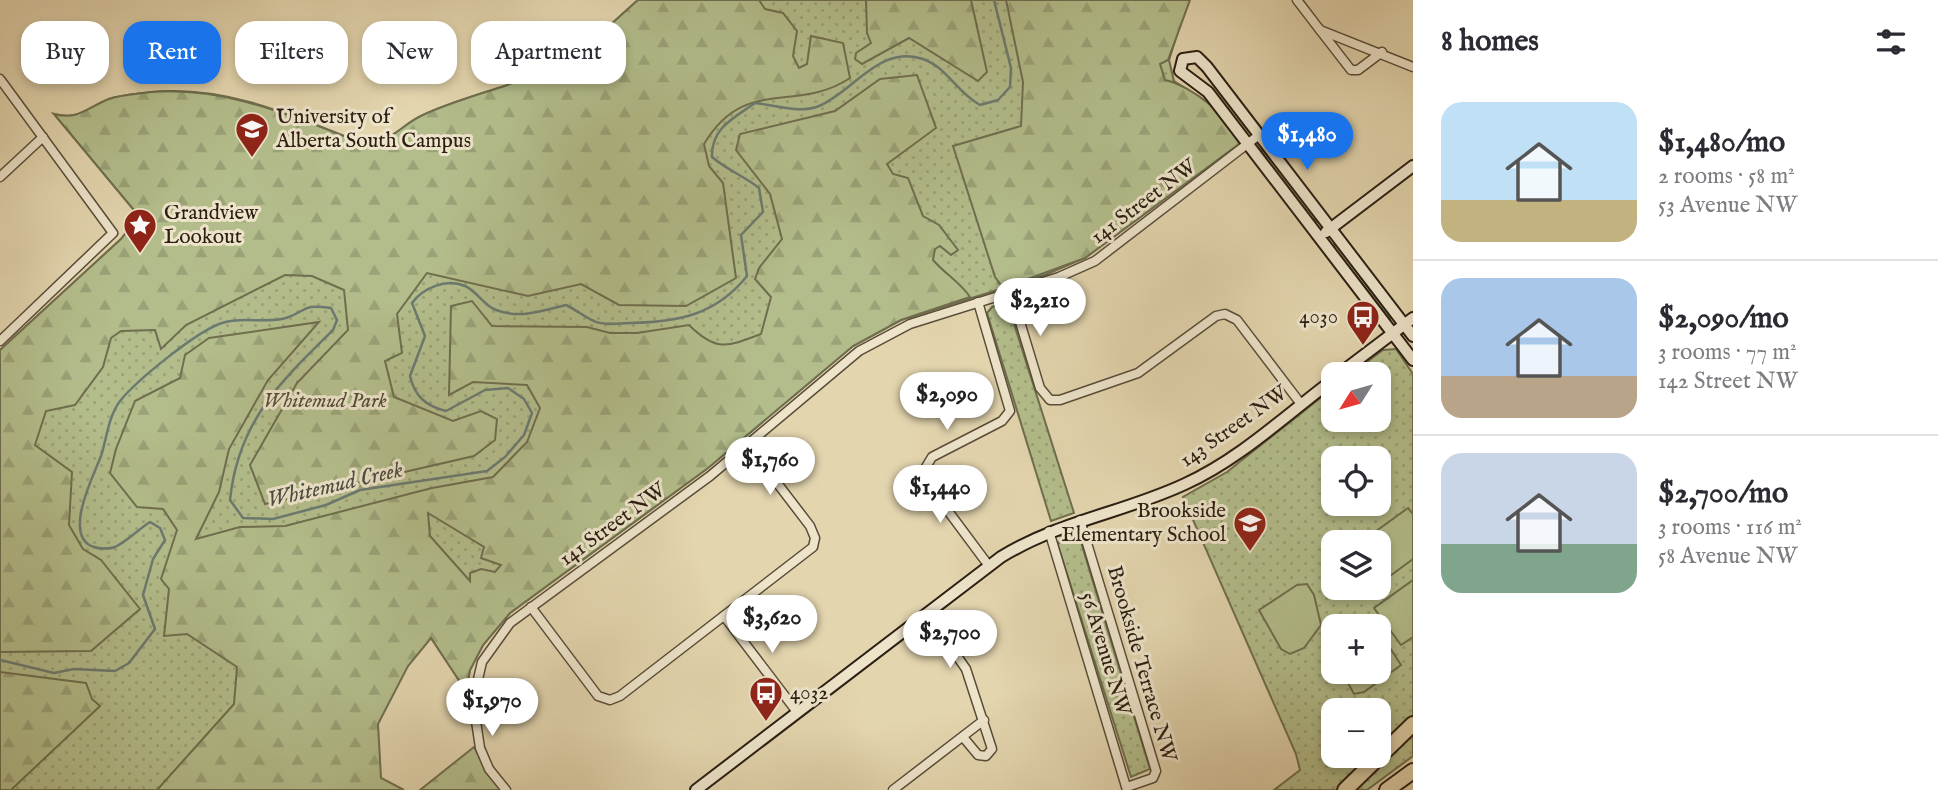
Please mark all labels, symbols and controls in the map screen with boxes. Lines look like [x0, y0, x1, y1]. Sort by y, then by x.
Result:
chip: Buy [21, 21, 109, 84]
chip: Rent [123, 21, 221, 84]
chip: Filters [235, 21, 348, 84]
chip: New [362, 21, 457, 84]
chip: Apartment [471, 21, 626, 84]
text: 8 homes [1441, 23, 1539, 61]
icon: filters [1872, 23, 1910, 61]
place label: University of Alberta South Campus [275, 104, 471, 155]
school or university icon: University of Alberta South Campus [233, 110, 271, 159]
pin: $1,480 [1250, 113, 1364, 172]
text: $1,480 [1277, 120, 1337, 149]
text: $1,480/mo [1658, 124, 1785, 162]
icon: home [1497, 130, 1581, 214]
street label: 141 Street NW [1086, 153, 1203, 251]
text: 2 rooms · 58 m² [1658, 162, 1795, 191]
text: 53 Avenue NW [1658, 191, 1797, 220]
place label: Grandview Lookout [164, 200, 259, 251]
place icon: Grandview Lookout [121, 206, 159, 255]
pin: $2,210 [983, 278, 1097, 338]
text: $2,210 [1010, 286, 1070, 315]
bus stop icon: 4030 [1344, 298, 1382, 347]
text: $2,090/mo [1658, 300, 1789, 338]
place label: 4030 [1299, 304, 1338, 331]
icon: home [1497, 306, 1581, 390]
text: 3 rooms · 77 m² [1658, 338, 1797, 367]
north arrow [1321, 362, 1391, 432]
map controls [1321, 362, 1391, 768]
text: 142 Street NW [1658, 367, 1798, 396]
pin: $2,090 [890, 372, 1004, 432]
street label: 143 Street NW [1175, 379, 1294, 474]
text: $2,090 [916, 380, 978, 409]
park label: Whitemud Park [263, 388, 387, 415]
pin: $1,760 [713, 438, 827, 497]
text: $1,760 [741, 445, 799, 474]
button: locate [1321, 446, 1391, 516]
water label: Whitemud Creek [264, 455, 406, 515]
pin: $1,440 [883, 466, 997, 525]
text: $1,440 [909, 473, 971, 502]
text: $2,700/mo [1658, 475, 1788, 513]
street label: 141 Street NW [554, 477, 672, 573]
icon: home [1497, 481, 1581, 565]
place label: Brookside Elementary School [1061, 498, 1226, 549]
school or university icon: Brookside Elementary School [1231, 504, 1269, 553]
text: 3 rooms · 116 m² [1658, 513, 1802, 542]
button: layers [1321, 530, 1391, 600]
text: 58 Avenue NW [1658, 542, 1798, 571]
street label: Brookside Terrace NW [1100, 563, 1182, 766]
street label: 56 Avenue NW [1073, 589, 1137, 720]
pin: $3,620 [715, 596, 829, 655]
text: $3,620 [742, 603, 802, 632]
pin: $2,700 [893, 610, 1007, 670]
button: + [1321, 614, 1391, 684]
text: $2,700 [919, 618, 981, 647]
bus stop icon: 4032 [747, 674, 785, 723]
pin: $1,970 [435, 678, 549, 738]
place label: 4032 [790, 680, 828, 707]
text: $1,970 [462, 686, 522, 715]
button: − [1321, 698, 1391, 768]

